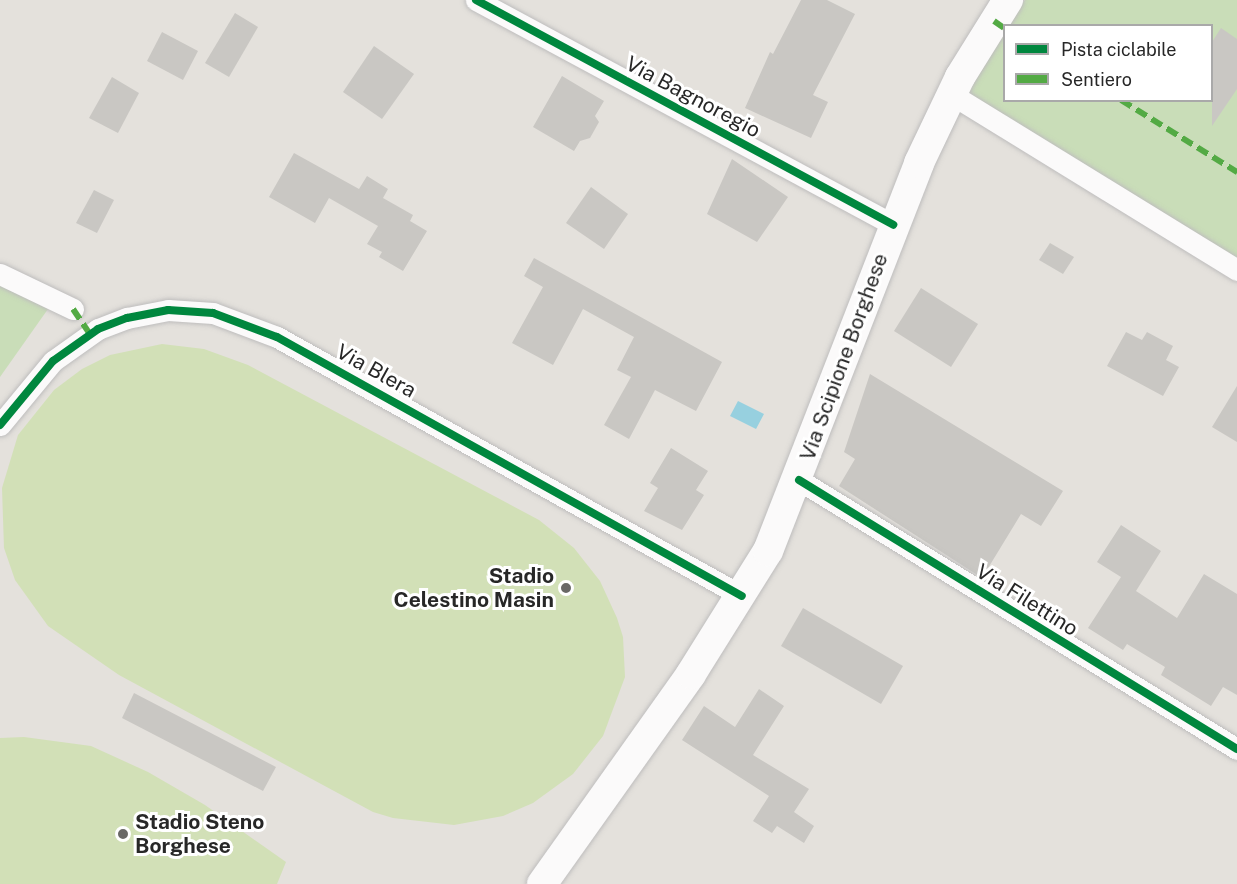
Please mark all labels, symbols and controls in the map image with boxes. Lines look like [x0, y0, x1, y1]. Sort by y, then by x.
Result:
legend [1003, 24, 1213, 102]
text: Pista ciclabile [1061, 39, 1176, 60]
street label: Via Bagnoregio [621, 51, 765, 143]
text: Sentiero [1061, 69, 1132, 90]
street label: Via Scipione Borghese [795, 250, 893, 464]
street label: Via Blera [332, 339, 420, 403]
street label: Via Filettino [971, 559, 1083, 641]
place label: Stadio Celestino Masin [394, 563, 554, 613]
marker: Stadio Celestino Masin [559, 581, 573, 595]
place label: Stadio Steno Borghese [135, 809, 264, 859]
marker: Stadio Steno Borghese [116, 827, 130, 841]

